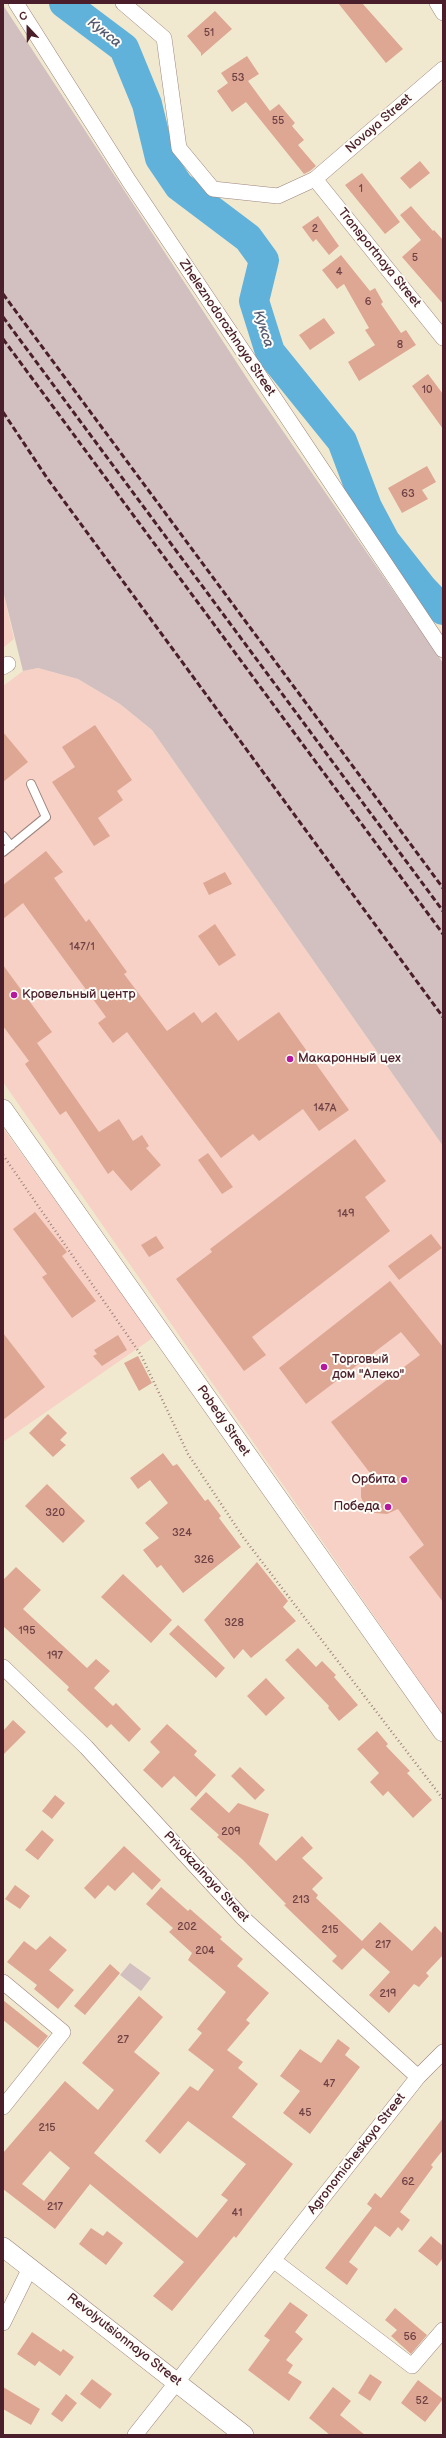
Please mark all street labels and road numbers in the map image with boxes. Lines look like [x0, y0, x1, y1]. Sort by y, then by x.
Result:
street label: Novaya Street [343, 91, 415, 157]
street label: Transportnaya Street [334, 205, 424, 311]
street label: Zheleznodorozhnaya Street [176, 257, 278, 399]
street label: Pobedy Street [193, 1383, 253, 1459]
street label: Privokzalnaya Street [160, 1828, 252, 1926]
street label: Agronomicheskaya Street [305, 2090, 409, 2218]
street label: Revolyutsionnaya Street [64, 2290, 184, 2390]

